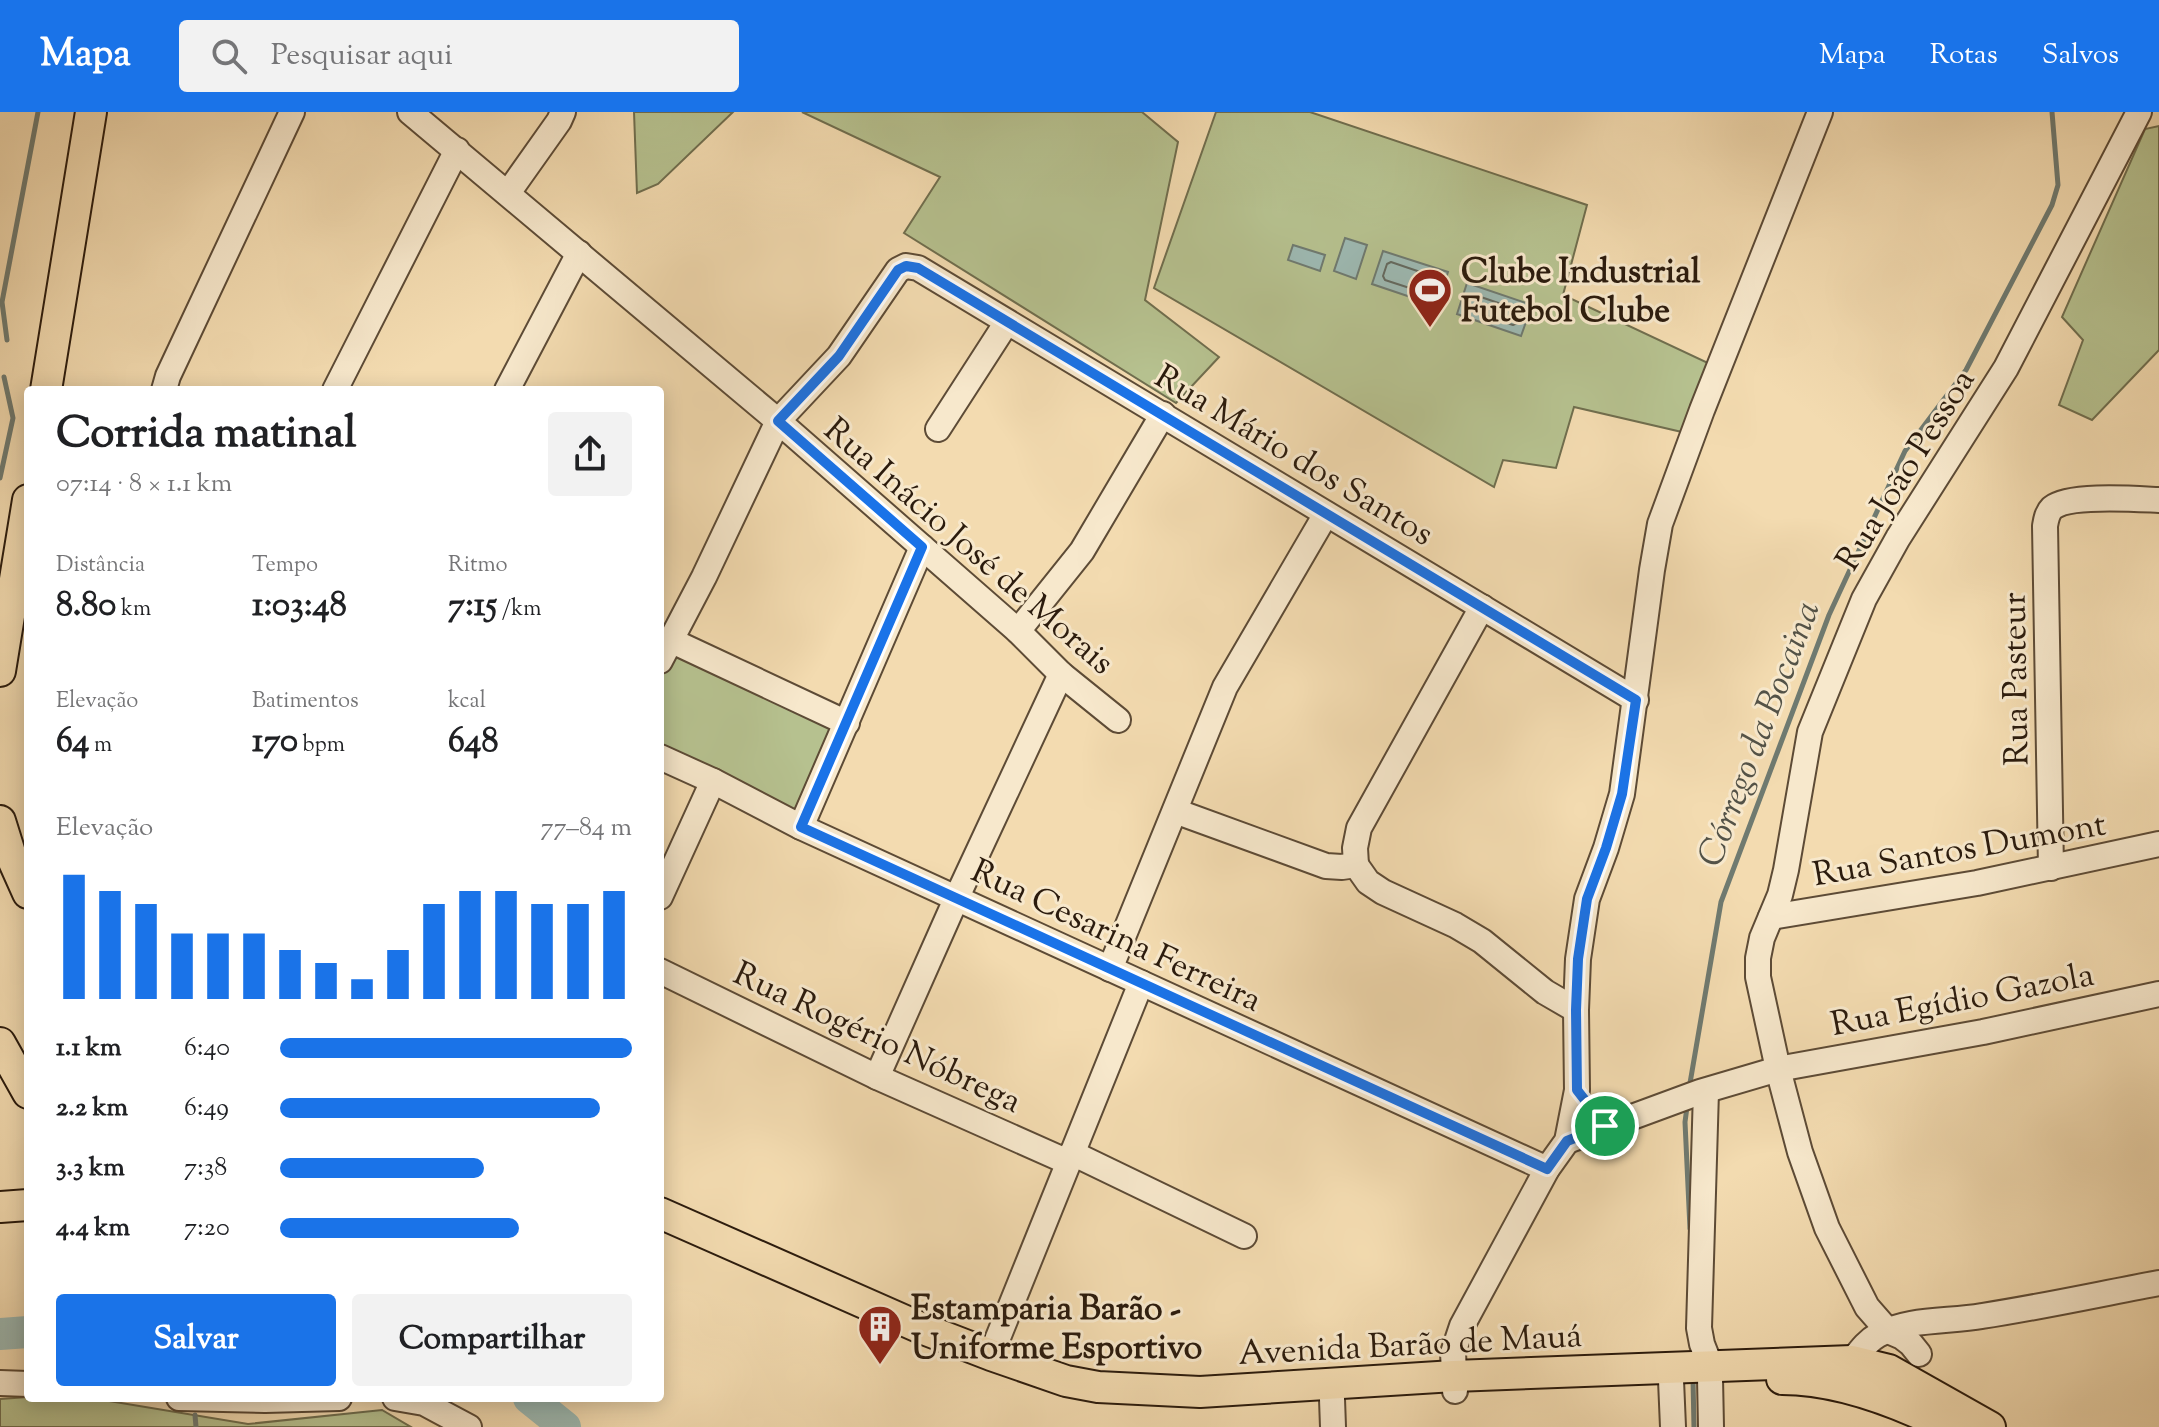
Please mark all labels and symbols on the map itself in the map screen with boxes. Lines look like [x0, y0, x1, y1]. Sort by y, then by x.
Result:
place label: Clube Industrial Futebol Clube [1461, 249, 1701, 337]
sports icon: Clube Industrial Futebol Clube [1406, 266, 1454, 329]
street label: Rua Mário dos Santos [1144, 354, 1442, 560]
street label: Rua João Pessoa [1825, 360, 1989, 581]
street label: Rua Inácio José de Morais [812, 408, 1124, 688]
street label: Rua Pasteur [1991, 592, 2044, 766]
water label: Córrego da Bocaina [1686, 594, 1835, 875]
street label: Rua Santos Dumont [1809, 801, 2110, 901]
street label: Rua Cesarina Ferreira [962, 848, 1269, 1026]
street label: Rua Rogério Nóbrega [724, 951, 1029, 1127]
street label: Rua Egídio Gazola [1827, 952, 2098, 1051]
pin [1571, 1092, 1639, 1160]
place label: Estamparia Barão - Uniforme Esportivo [911, 1286, 1202, 1374]
building icon: Estamparia Barão - Uniforme Esportivo [856, 1303, 904, 1366]
street label: Avenida Barão de Mauá [1237, 1313, 1583, 1380]

